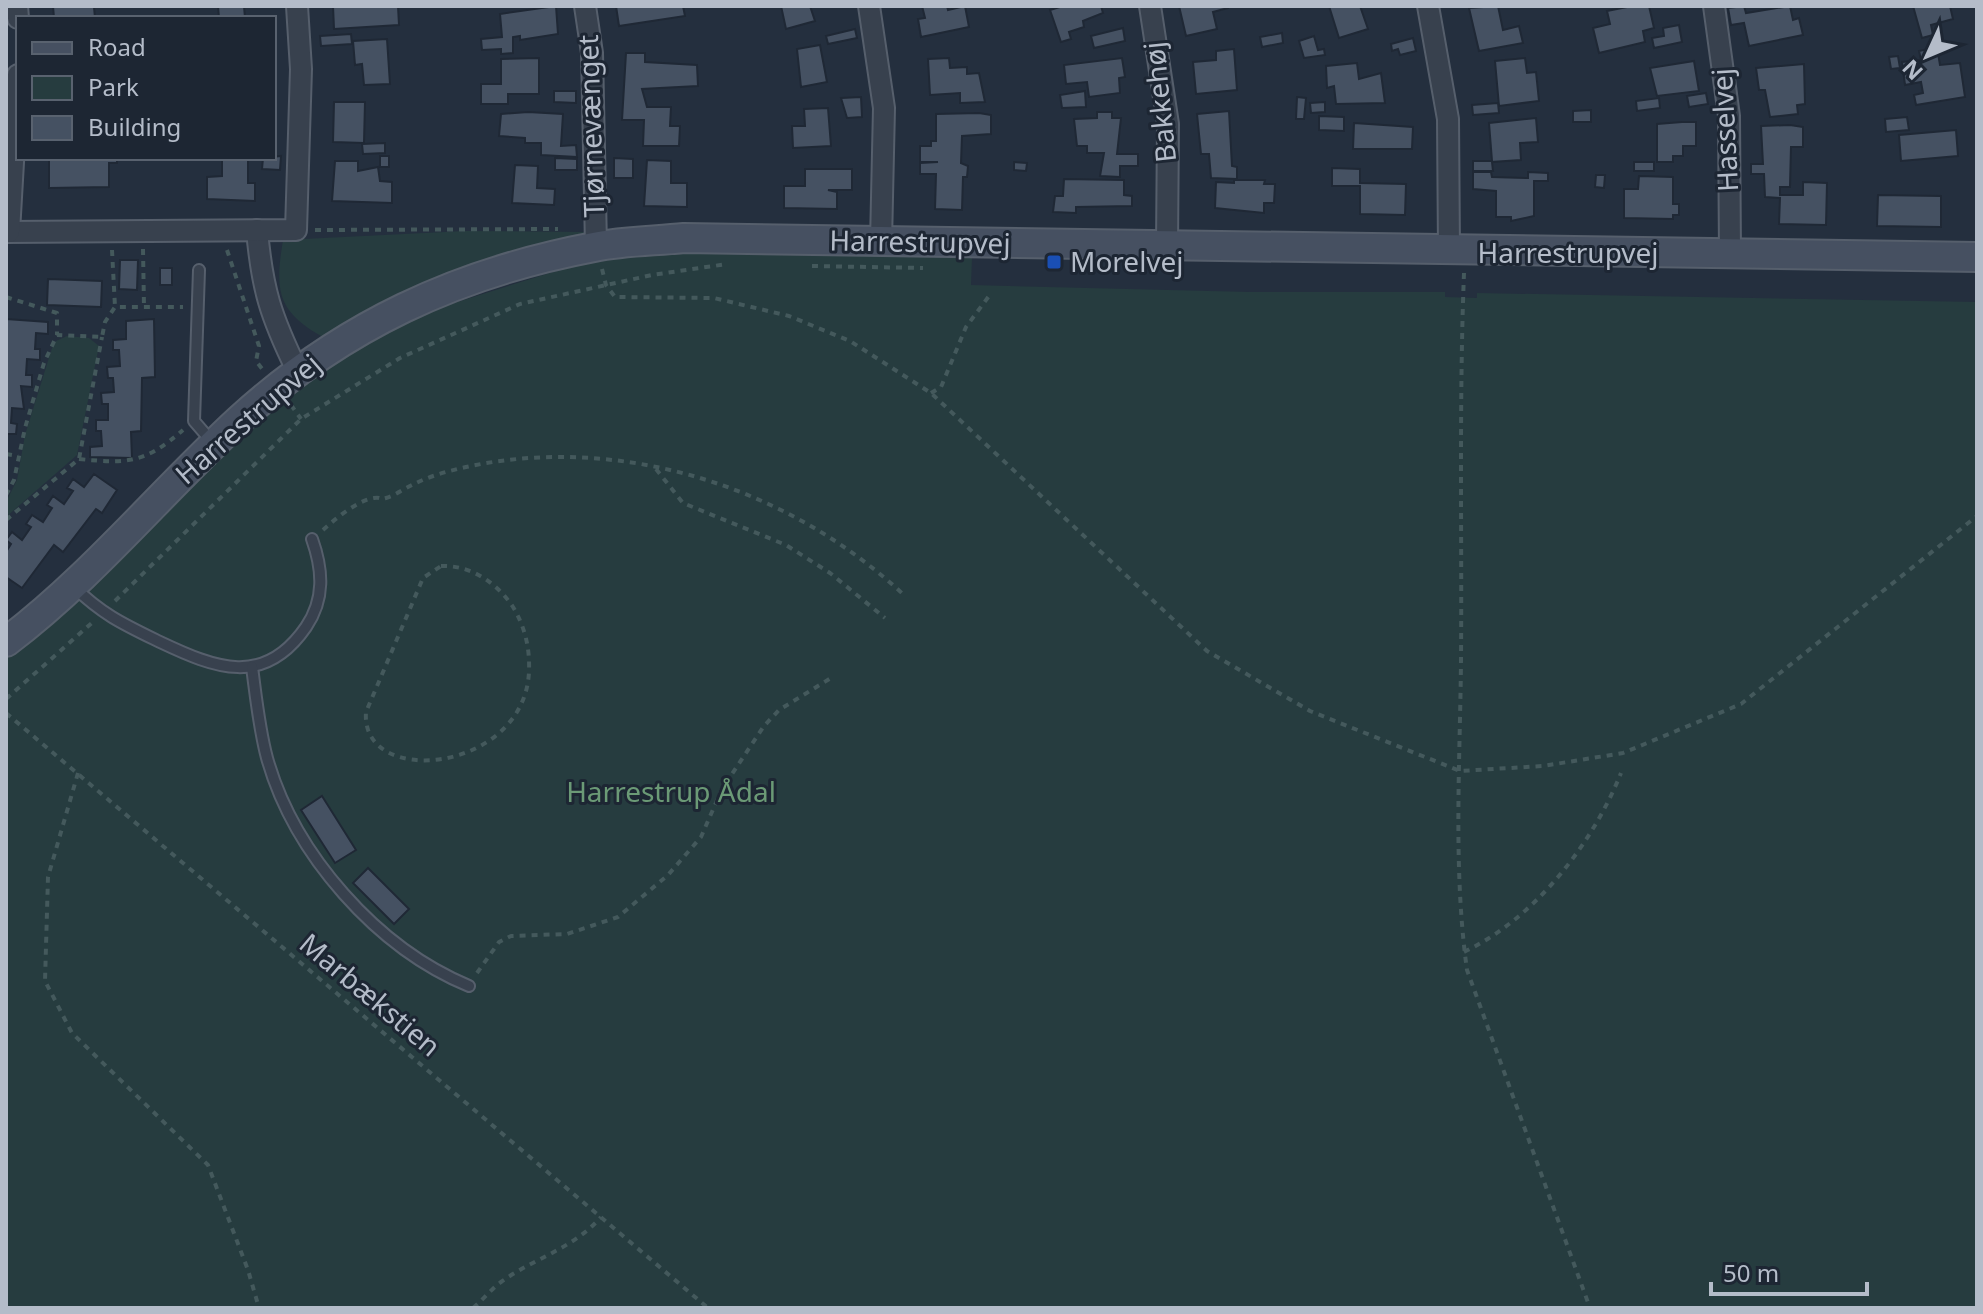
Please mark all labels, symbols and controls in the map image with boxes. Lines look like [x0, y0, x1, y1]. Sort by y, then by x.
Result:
legend [16, 16, 276, 160]
north arrow [1887, 16, 1967, 96]
text: Road [88, 30, 146, 63]
street label: Tjørnevænget [568, 34, 612, 218]
street label: Bakkehøj [1134, 40, 1184, 164]
text: N [1895, 54, 1929, 87]
street label: Hasselvej [1702, 67, 1746, 193]
text: Park [88, 70, 139, 103]
text: Building [88, 110, 181, 143]
street label: Harrestrupvej [829, 220, 1011, 262]
street label: Harrestrupvej [1477, 233, 1659, 271]
place label: Morelvej [1070, 242, 1184, 280]
marker: Morelvej [1045, 253, 1063, 271]
street label: Harrestrupvej [167, 344, 328, 492]
park label: Harrestrup Ådal [566, 772, 776, 810]
street label: Marbækstien [292, 924, 449, 1064]
scale bar [1711, 1246, 1867, 1296]
text: 50 m [1723, 1256, 1779, 1289]

